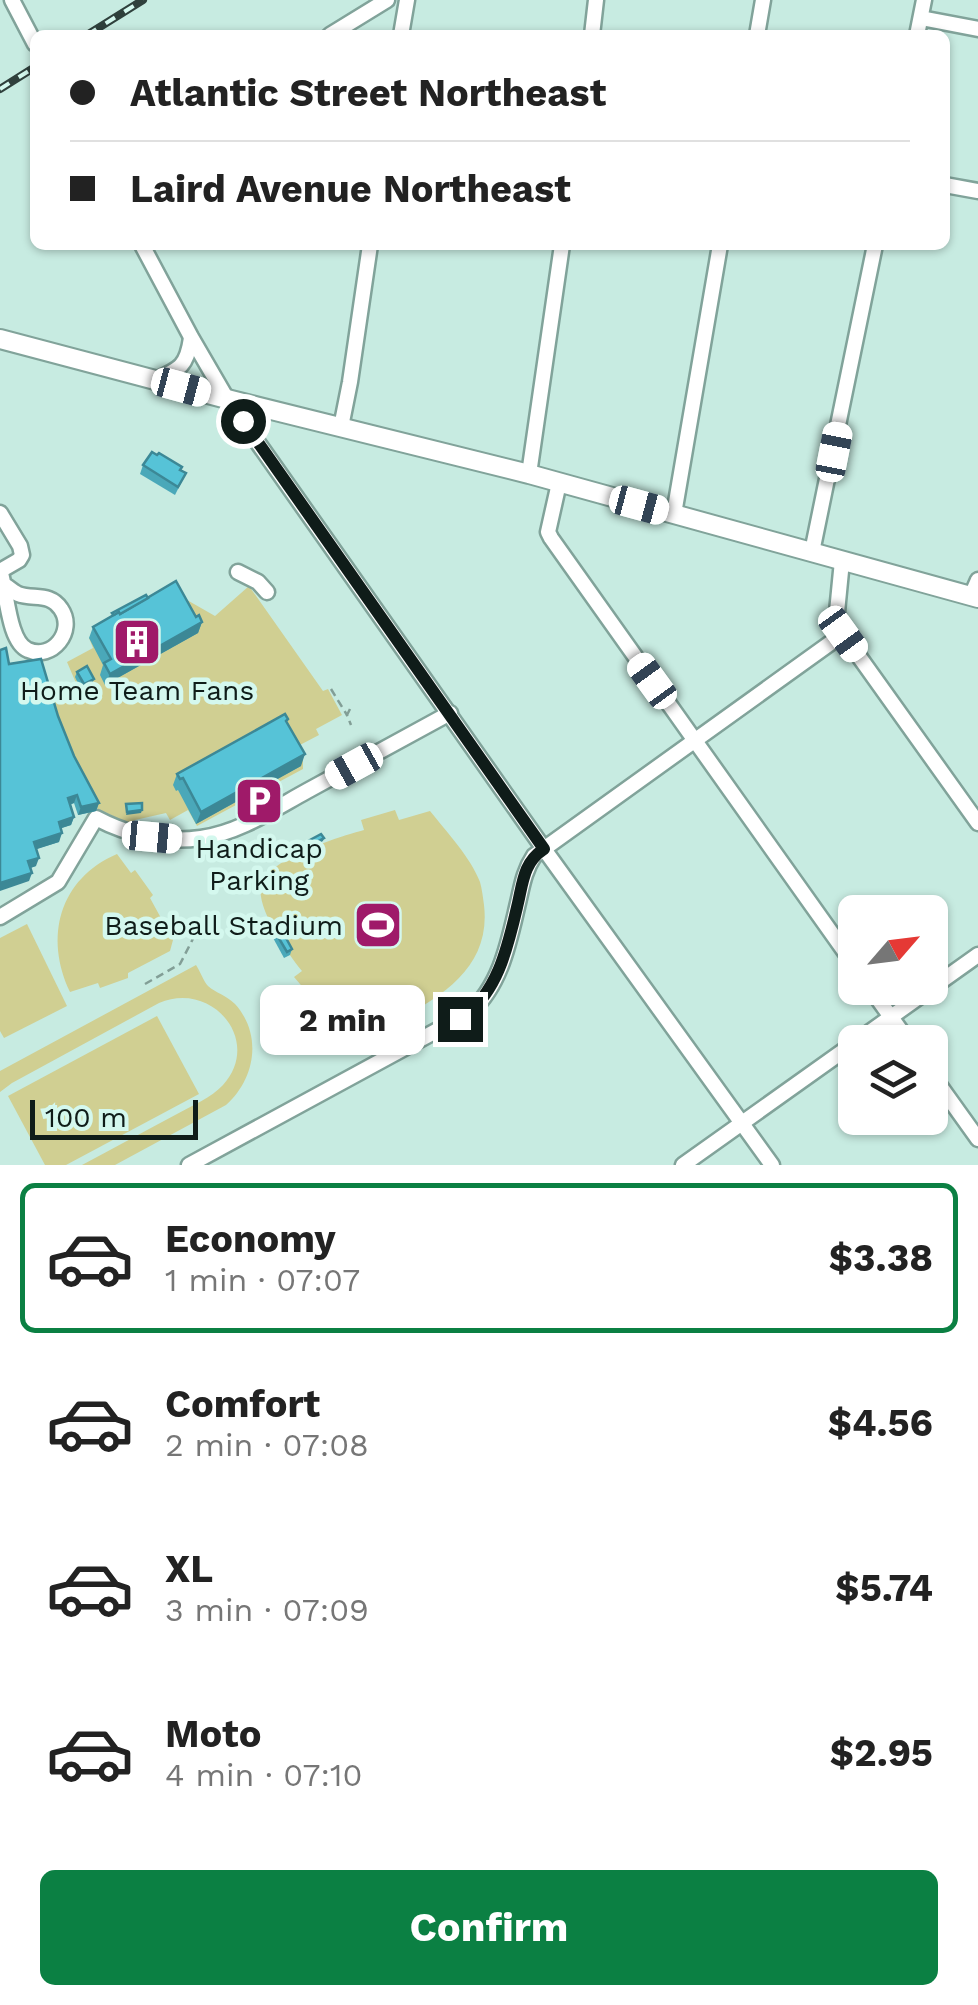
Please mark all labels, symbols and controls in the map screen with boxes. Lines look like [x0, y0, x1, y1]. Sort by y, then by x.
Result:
text: Atlantic Street Northeast [130, 71, 606, 115]
text: Laird Avenue Northeast [130, 167, 571, 211]
car [148, 365, 214, 409]
route start [221, 399, 266, 444]
car [814, 420, 854, 484]
car [606, 483, 672, 527]
car [813, 601, 873, 667]
building icon: Home Team Fans [111, 616, 163, 668]
car [622, 648, 682, 714]
place label: Home Team Fans [20, 674, 254, 707]
car [320, 738, 388, 794]
parking icon: Handicap Parking [233, 775, 285, 827]
car [121, 819, 183, 855]
place label: Handicap Parking [195, 832, 323, 897]
north arrow [838, 895, 948, 1005]
map controls [838, 895, 948, 1135]
sports icon: Baseball Stadium [352, 899, 404, 951]
place label: Baseball Stadium [104, 909, 343, 942]
callout: 2 min [260, 984, 425, 1054]
route end [438, 997, 483, 1042]
text: 2 min [299, 1001, 386, 1039]
button: layers [838, 1025, 948, 1135]
scale bar [30, 1095, 198, 1140]
text: 100 m [45, 1101, 127, 1134]
icon: car [45, 1213, 135, 1303]
text: Economy [165, 1217, 336, 1261]
text: $3.38 [829, 1236, 933, 1280]
text: 1 min · 07:07 [165, 1261, 360, 1299]
icon: car [45, 1378, 135, 1468]
text: Comfort [165, 1382, 320, 1426]
text: $4.56 [828, 1401, 933, 1445]
text: 2 min · 07:08 [165, 1426, 369, 1464]
icon: car [45, 1543, 135, 1633]
text: XL [165, 1547, 213, 1591]
text: $5.74 [835, 1566, 933, 1610]
text: 3 min · 07:09 [165, 1591, 369, 1629]
icon: car [45, 1708, 135, 1798]
text: Moto [165, 1712, 261, 1756]
text: $2.95 [830, 1731, 933, 1775]
text: 4 min · 07:10 [165, 1756, 362, 1794]
button: Confirm [40, 1870, 938, 1985]

